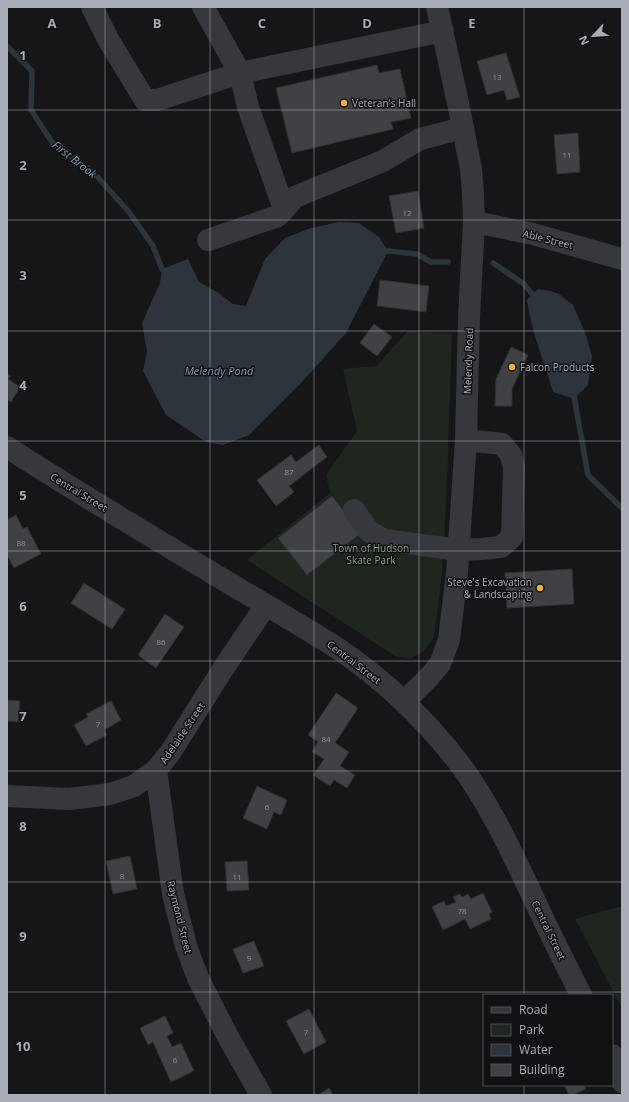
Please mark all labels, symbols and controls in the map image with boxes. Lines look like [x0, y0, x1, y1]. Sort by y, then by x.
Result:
text: A [48, 14, 57, 32]
text: B [153, 14, 162, 32]
text: C [258, 14, 266, 32]
text: D [362, 14, 372, 32]
text: E [468, 14, 476, 32]
north arrow [573, 16, 613, 56]
text: N [575, 33, 592, 48]
text: 1 [19, 46, 27, 64]
house number: 13 [492, 71, 502, 82]
place label: Veteran's Hall [352, 96, 416, 110]
marker: Veteran's Hall [339, 98, 349, 108]
water label: First Brook [50, 137, 101, 181]
house number: 11 [562, 149, 572, 160]
text: 2 [19, 156, 27, 174]
house number: 12 [402, 207, 412, 218]
street label: Able Street [522, 226, 575, 252]
text: 3 [19, 266, 27, 284]
street label: Melendy Road [460, 328, 476, 394]
place label: Falcon Products [520, 360, 595, 374]
marker: Falcon Products [507, 362, 517, 372]
water label: Melendy Pond [185, 363, 254, 378]
text: 4 [19, 376, 27, 394]
house number: 87 [284, 466, 294, 477]
street label: Central Street [48, 469, 111, 515]
text: 5 [19, 486, 27, 504]
house number: 88 [16, 537, 26, 548]
park label: Town of Hudson Skate Park [333, 541, 409, 567]
place label: Steve's Excavation & Landscaping [447, 575, 533, 601]
marker: Steve's Excavation & Landscaping [535, 583, 545, 593]
text: 6 [19, 597, 27, 615]
house number: 86 [156, 636, 166, 647]
street label: Central Street [324, 637, 384, 687]
street label: Adelaide Street [156, 699, 208, 766]
text: 7 [19, 707, 27, 725]
house number: 7 [96, 718, 101, 729]
house number: 84 [321, 733, 331, 744]
house number: 6 [265, 801, 270, 812]
text: 8 [19, 817, 27, 835]
house number: 8 [120, 870, 125, 881]
house number: 11 [232, 871, 242, 882]
street label: Raymond Street [164, 879, 196, 955]
street label: Central Street [529, 898, 570, 962]
house number: 78 [457, 905, 467, 916]
text: 9 [19, 927, 27, 945]
house number: 9 [247, 952, 252, 963]
legend [483, 994, 613, 1086]
text: Road [519, 1001, 548, 1018]
text: Park [519, 1021, 545, 1038]
house number: 7 [304, 1026, 309, 1037]
text: 10 [16, 1037, 30, 1055]
text: Water [519, 1041, 553, 1058]
house number: 6 [173, 1054, 178, 1065]
text: Building [519, 1061, 565, 1078]

